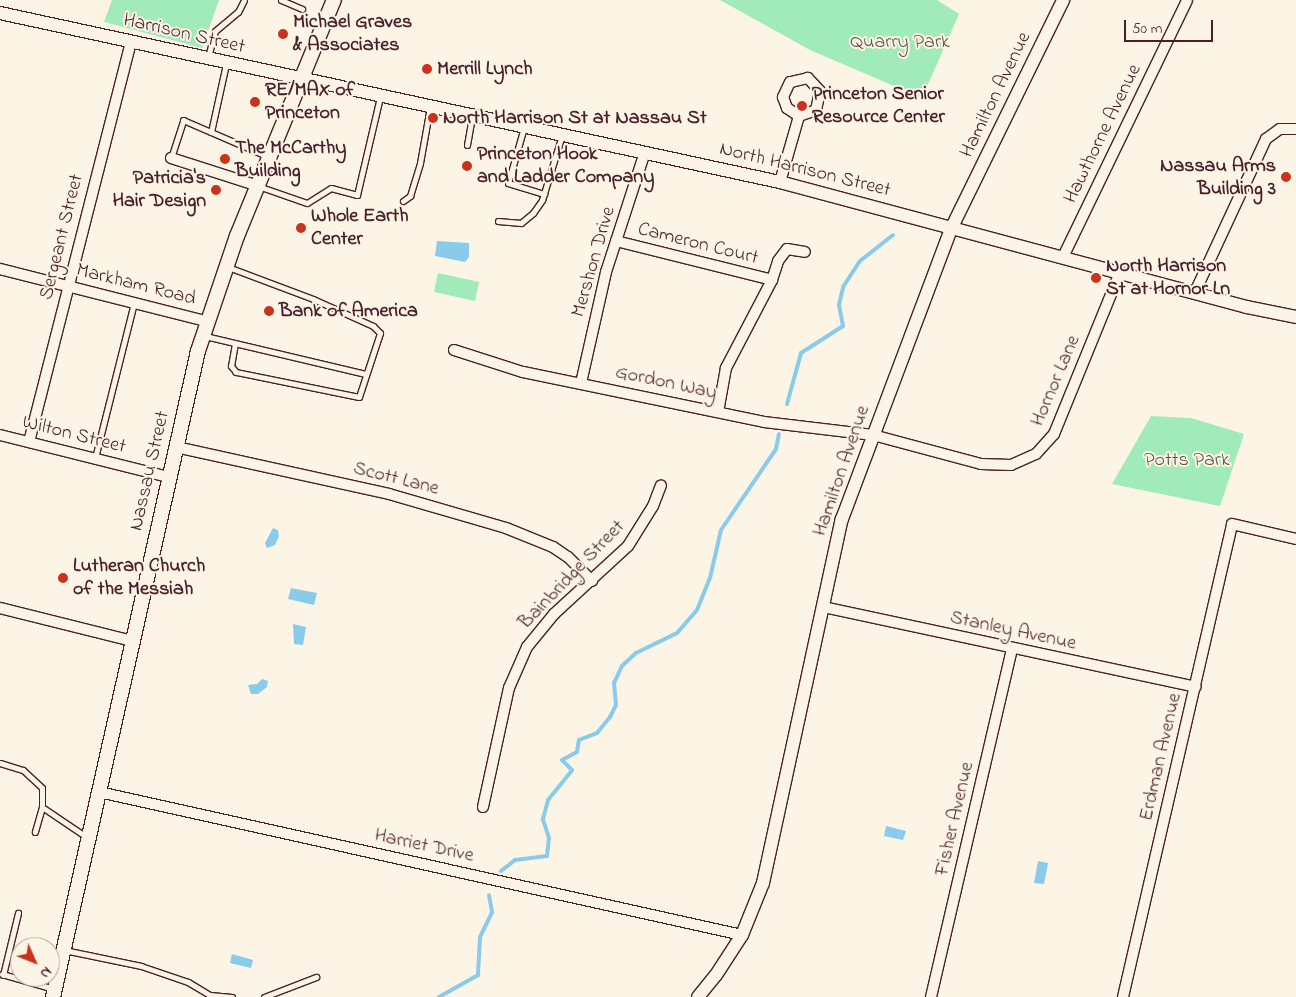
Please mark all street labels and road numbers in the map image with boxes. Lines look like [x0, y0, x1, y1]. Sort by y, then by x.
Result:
street label: Harrison Street [121, 8, 247, 60]
street label: Hamilton Avenue [955, 28, 1037, 162]
street label: Hawthorne Avenue [1059, 60, 1147, 208]
street label: North Harrison Street [717, 137, 893, 203]
street label: Sergeant Street [35, 172, 89, 302]
street label: Mershon Drive [567, 204, 621, 320]
street label: Cameron Court [635, 217, 761, 271]
street label: Markham Road [74, 259, 198, 311]
street label: Hornor Lane [1026, 332, 1086, 430]
street label: Gordon Way [613, 361, 719, 405]
street label: Hamilton Avenue [808, 402, 876, 540]
street label: Nassau Street [125, 409, 175, 533]
street label: Wilton Street [20, 411, 128, 459]
street label: Scott Lane [351, 457, 441, 501]
street label: Bainbridge Street [514, 515, 630, 635]
street label: Stanley Avenue [948, 606, 1078, 656]
street label: Erdman Avenue [1135, 691, 1187, 823]
street label: Fisher Avenue [930, 760, 980, 878]
street label: Harriet Drive [372, 824, 476, 868]

